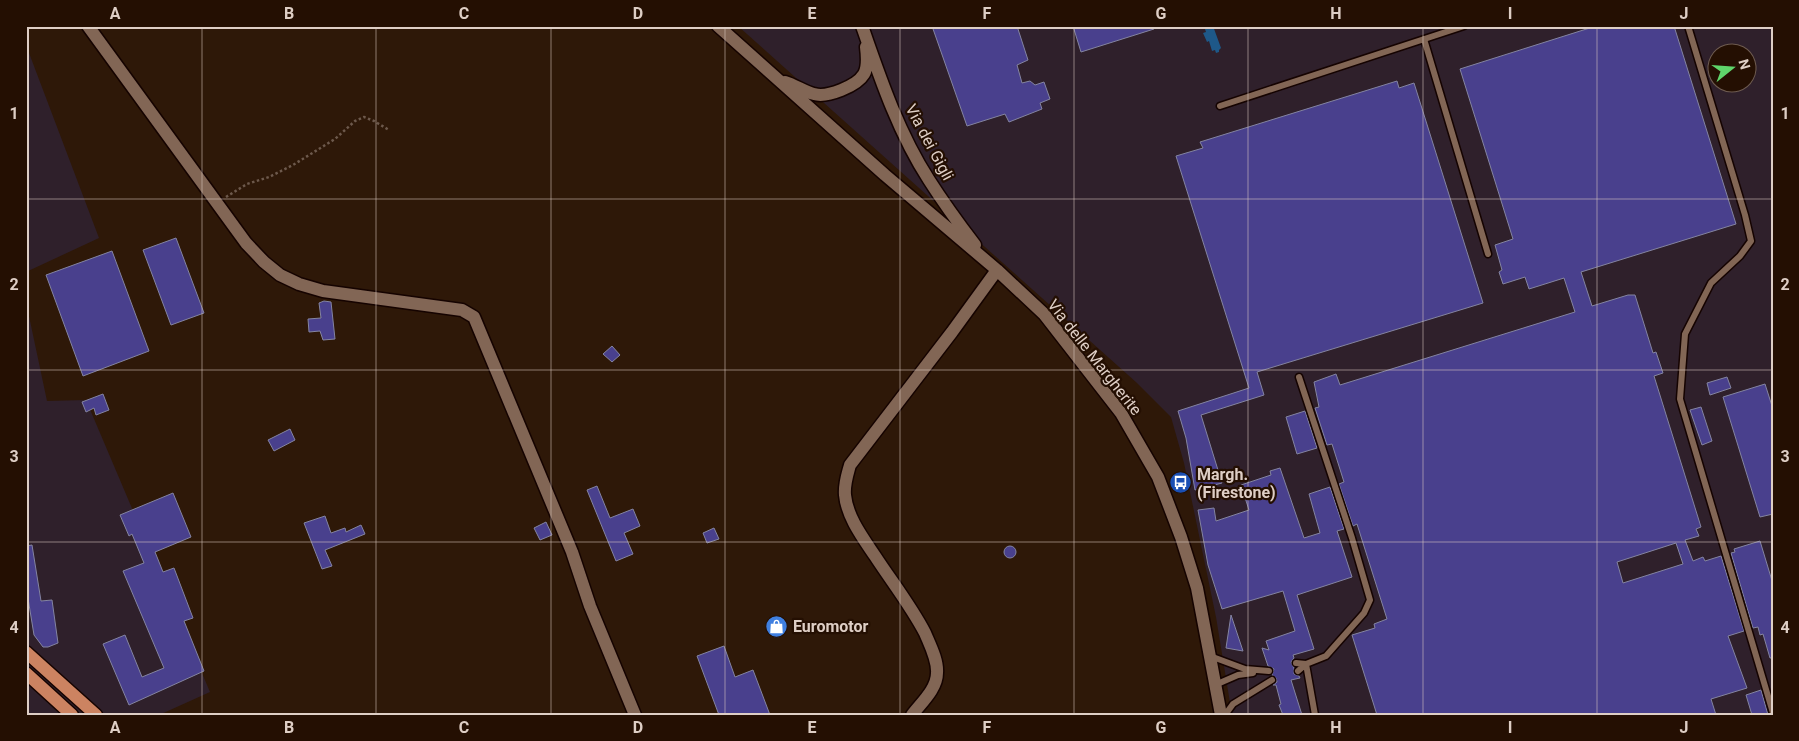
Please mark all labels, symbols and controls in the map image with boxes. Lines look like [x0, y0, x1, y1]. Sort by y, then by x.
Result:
text: A [110, 4, 121, 23]
text: B [284, 4, 294, 23]
text: C [459, 4, 469, 23]
text: D [633, 4, 643, 23]
text: E [808, 4, 817, 23]
text: F [983, 4, 992, 23]
text: G [1156, 4, 1167, 23]
text: H [1330, 4, 1342, 23]
text: I [1508, 4, 1512, 23]
text: J [1680, 4, 1688, 23]
north arrow [1706, 42, 1756, 92]
text: N [1735, 57, 1754, 71]
street label: Via dei Gigli [902, 101, 958, 184]
text: 1 [9, 104, 19, 123]
text: 1 [1780, 104, 1790, 123]
text: 2 [9, 275, 19, 294]
text: 2 [1780, 275, 1790, 294]
street label: Via delle Margherite [1043, 296, 1146, 419]
text: 3 [9, 447, 19, 466]
text: 3 [1780, 447, 1790, 466]
place label: Margh. (Firestone) [1197, 465, 1276, 502]
bus stop icon: Margh. (Firestone) [1169, 471, 1193, 495]
shop icon: Euromotor [765, 614, 789, 638]
place label: Euromotor [793, 617, 869, 636]
text: 4 [9, 618, 19, 637]
text: 4 [1780, 618, 1790, 637]
text: A [110, 718, 121, 737]
text: B [284, 718, 294, 737]
text: C [459, 718, 469, 737]
text: D [633, 718, 643, 737]
text: E [808, 718, 817, 737]
text: F [983, 718, 992, 737]
text: G [1156, 718, 1167, 737]
text: H [1330, 718, 1342, 737]
text: I [1508, 718, 1512, 737]
text: J [1680, 718, 1688, 737]

